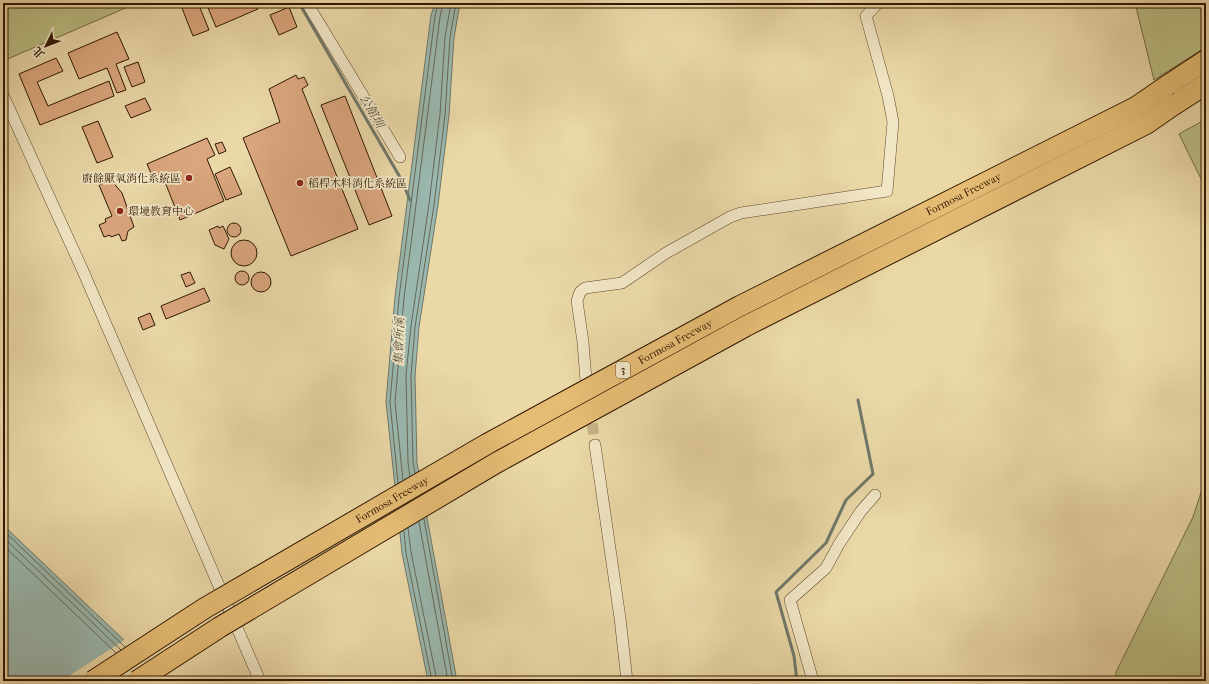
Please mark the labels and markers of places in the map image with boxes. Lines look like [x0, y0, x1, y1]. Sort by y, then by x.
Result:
place label: 廚餘厭氧消化系統區 [82, 172, 181, 185]
marker: 廚餘厭氧消化系統區 [184, 173, 194, 183]
place label: 稻桿木料消化系統區 [308, 177, 407, 190]
marker: 稻桿木料消化系統區 [295, 178, 305, 188]
place label: 環境教育中心 [128, 205, 194, 218]
marker: 環境教育中心 [115, 206, 125, 216]

